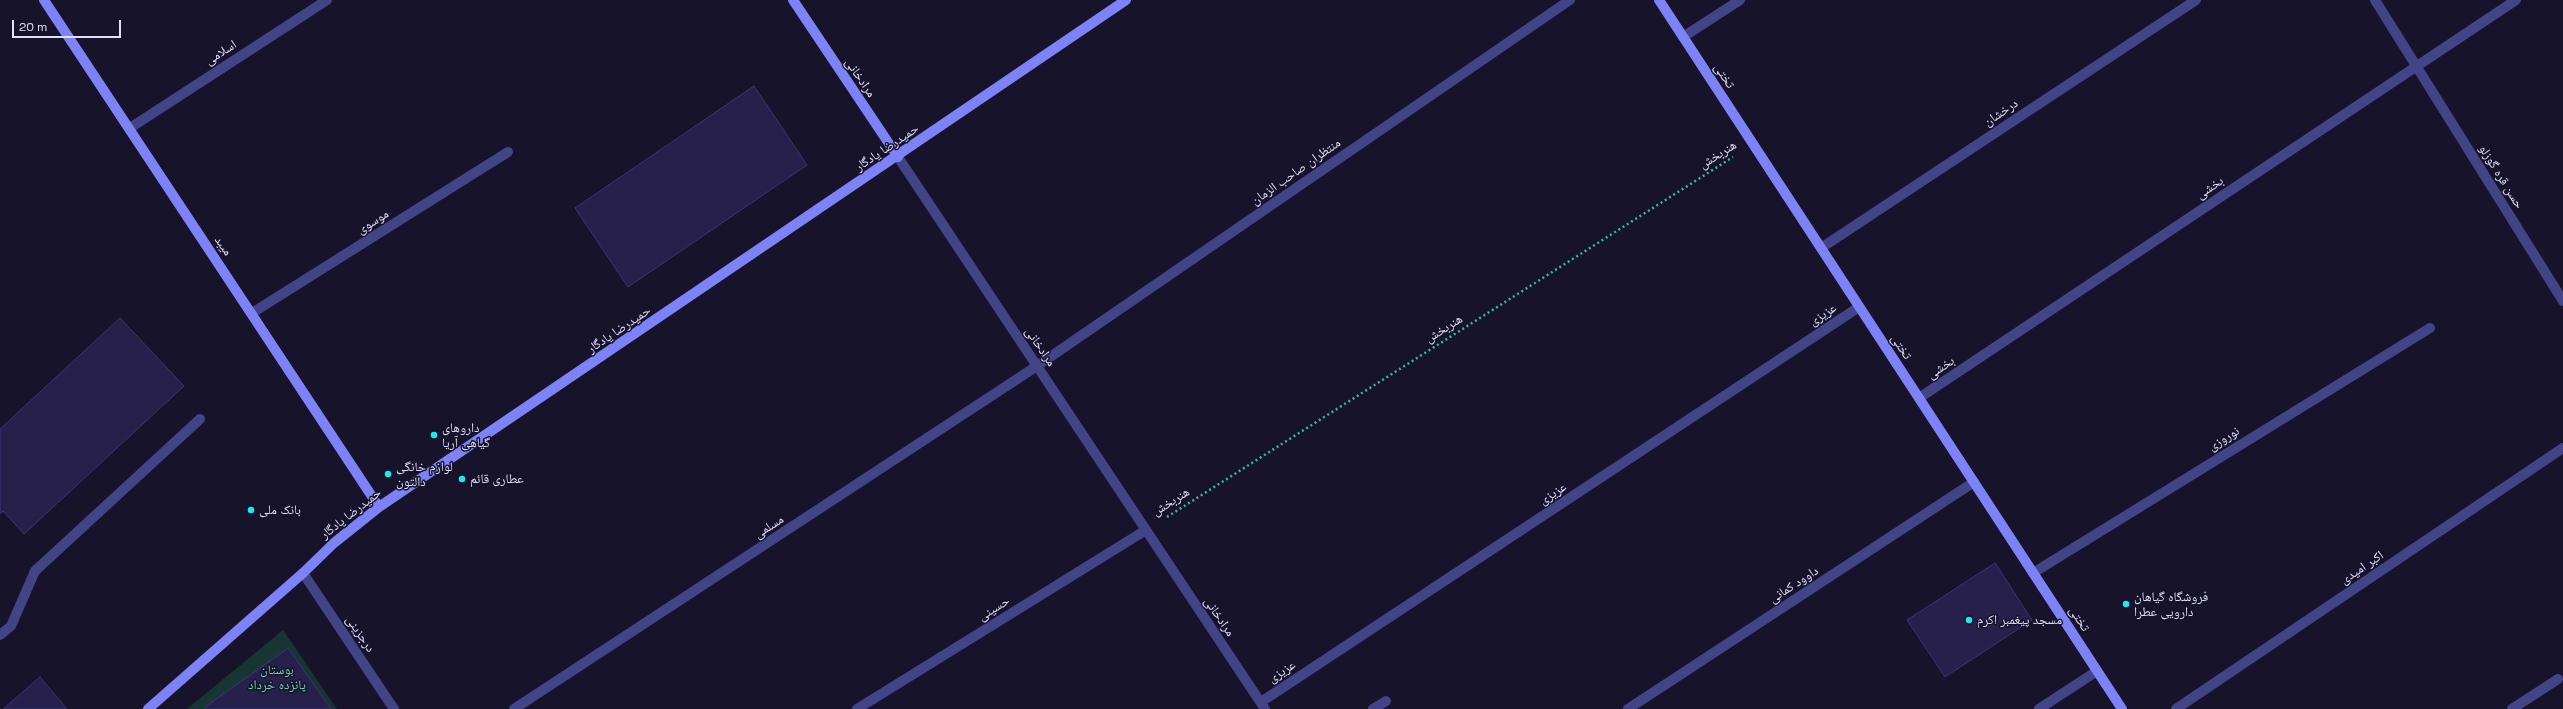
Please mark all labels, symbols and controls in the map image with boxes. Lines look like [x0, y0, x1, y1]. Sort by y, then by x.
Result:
scale bar [14, 12, 123, 38]
text: 20 m [19, 19, 47, 35]
street label: اسلامی [202, 37, 240, 69]
street label: مرادخانی [841, 56, 879, 100]
street label: تختی [1710, 61, 1738, 91]
street label: درخشان [1981, 96, 2021, 130]
street label: حمیدرضا یادگار [852, 121, 922, 175]
street label: منتظران صاحب الزمان [1248, 135, 1344, 209]
street label: هنربخش [1696, 137, 1740, 173]
street label: حسن قره گوزلو [2475, 142, 2527, 212]
street label: بخشی [2193, 173, 2227, 203]
street label: موسوی [354, 206, 392, 238]
street label: میبد [211, 233, 235, 259]
street label: عزیزی [1806, 300, 1840, 330]
street label: حمیدرضا یادگار [584, 303, 654, 357]
street label: هنربخش [1422, 311, 1466, 347]
street label: مرادخانی [1021, 325, 1059, 369]
street label: تختی [1887, 332, 1915, 362]
street label: بخشی [1924, 353, 1958, 383]
place label: داروهای گیاهی آریا [442, 420, 490, 451]
street label: نوروزی [2206, 423, 2242, 455]
marker: داروهای گیاهی آریا [429, 430, 439, 440]
place label: لوازم خانگی دالتون [396, 459, 453, 490]
marker: لوازم خانگی دالتون [383, 469, 393, 479]
place label: عطاری قائم [470, 471, 524, 487]
marker: عطاری قائم [457, 474, 467, 484]
street label: عزیزی [1536, 479, 1570, 509]
street label: هنربخش [1149, 484, 1193, 520]
street label: حمیدرضا یادگار [317, 485, 385, 543]
place label: بانک ملی [259, 502, 301, 518]
marker: بانک ملی [246, 505, 256, 515]
street label: مسلمی [751, 512, 787, 542]
street label: اکبر امیدی [2337, 548, 2387, 588]
street label: داوود کمانی [1766, 563, 1822, 607]
place label: فروشگاه گیاهان دارویی عطرا [2134, 589, 2208, 620]
street label: حسینی [975, 593, 1013, 625]
street label: مرادخانی [1200, 595, 1238, 639]
marker: فروشگاه گیاهان دارویی عطرا [2121, 599, 2131, 609]
street label: تختی [2065, 604, 2093, 634]
place label: مسجد پیغمبر اکرم [1977, 612, 2062, 628]
street label: درجزینی [342, 613, 378, 655]
marker: مسجد پیغمبر اکرم [1964, 615, 1974, 625]
street label: عزیزی [1265, 657, 1299, 687]
park label: بوستان پانزده خرداد [248, 662, 306, 693]

